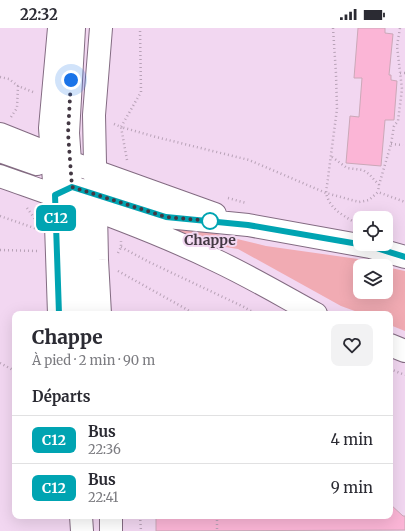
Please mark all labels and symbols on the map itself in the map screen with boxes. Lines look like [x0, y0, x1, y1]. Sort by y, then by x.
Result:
your location [61, 70, 81, 90]
line badge: C12 [33, 205, 79, 231]
marker: Chappe [201, 212, 219, 230]
place label: Chappe [184, 231, 236, 249]

